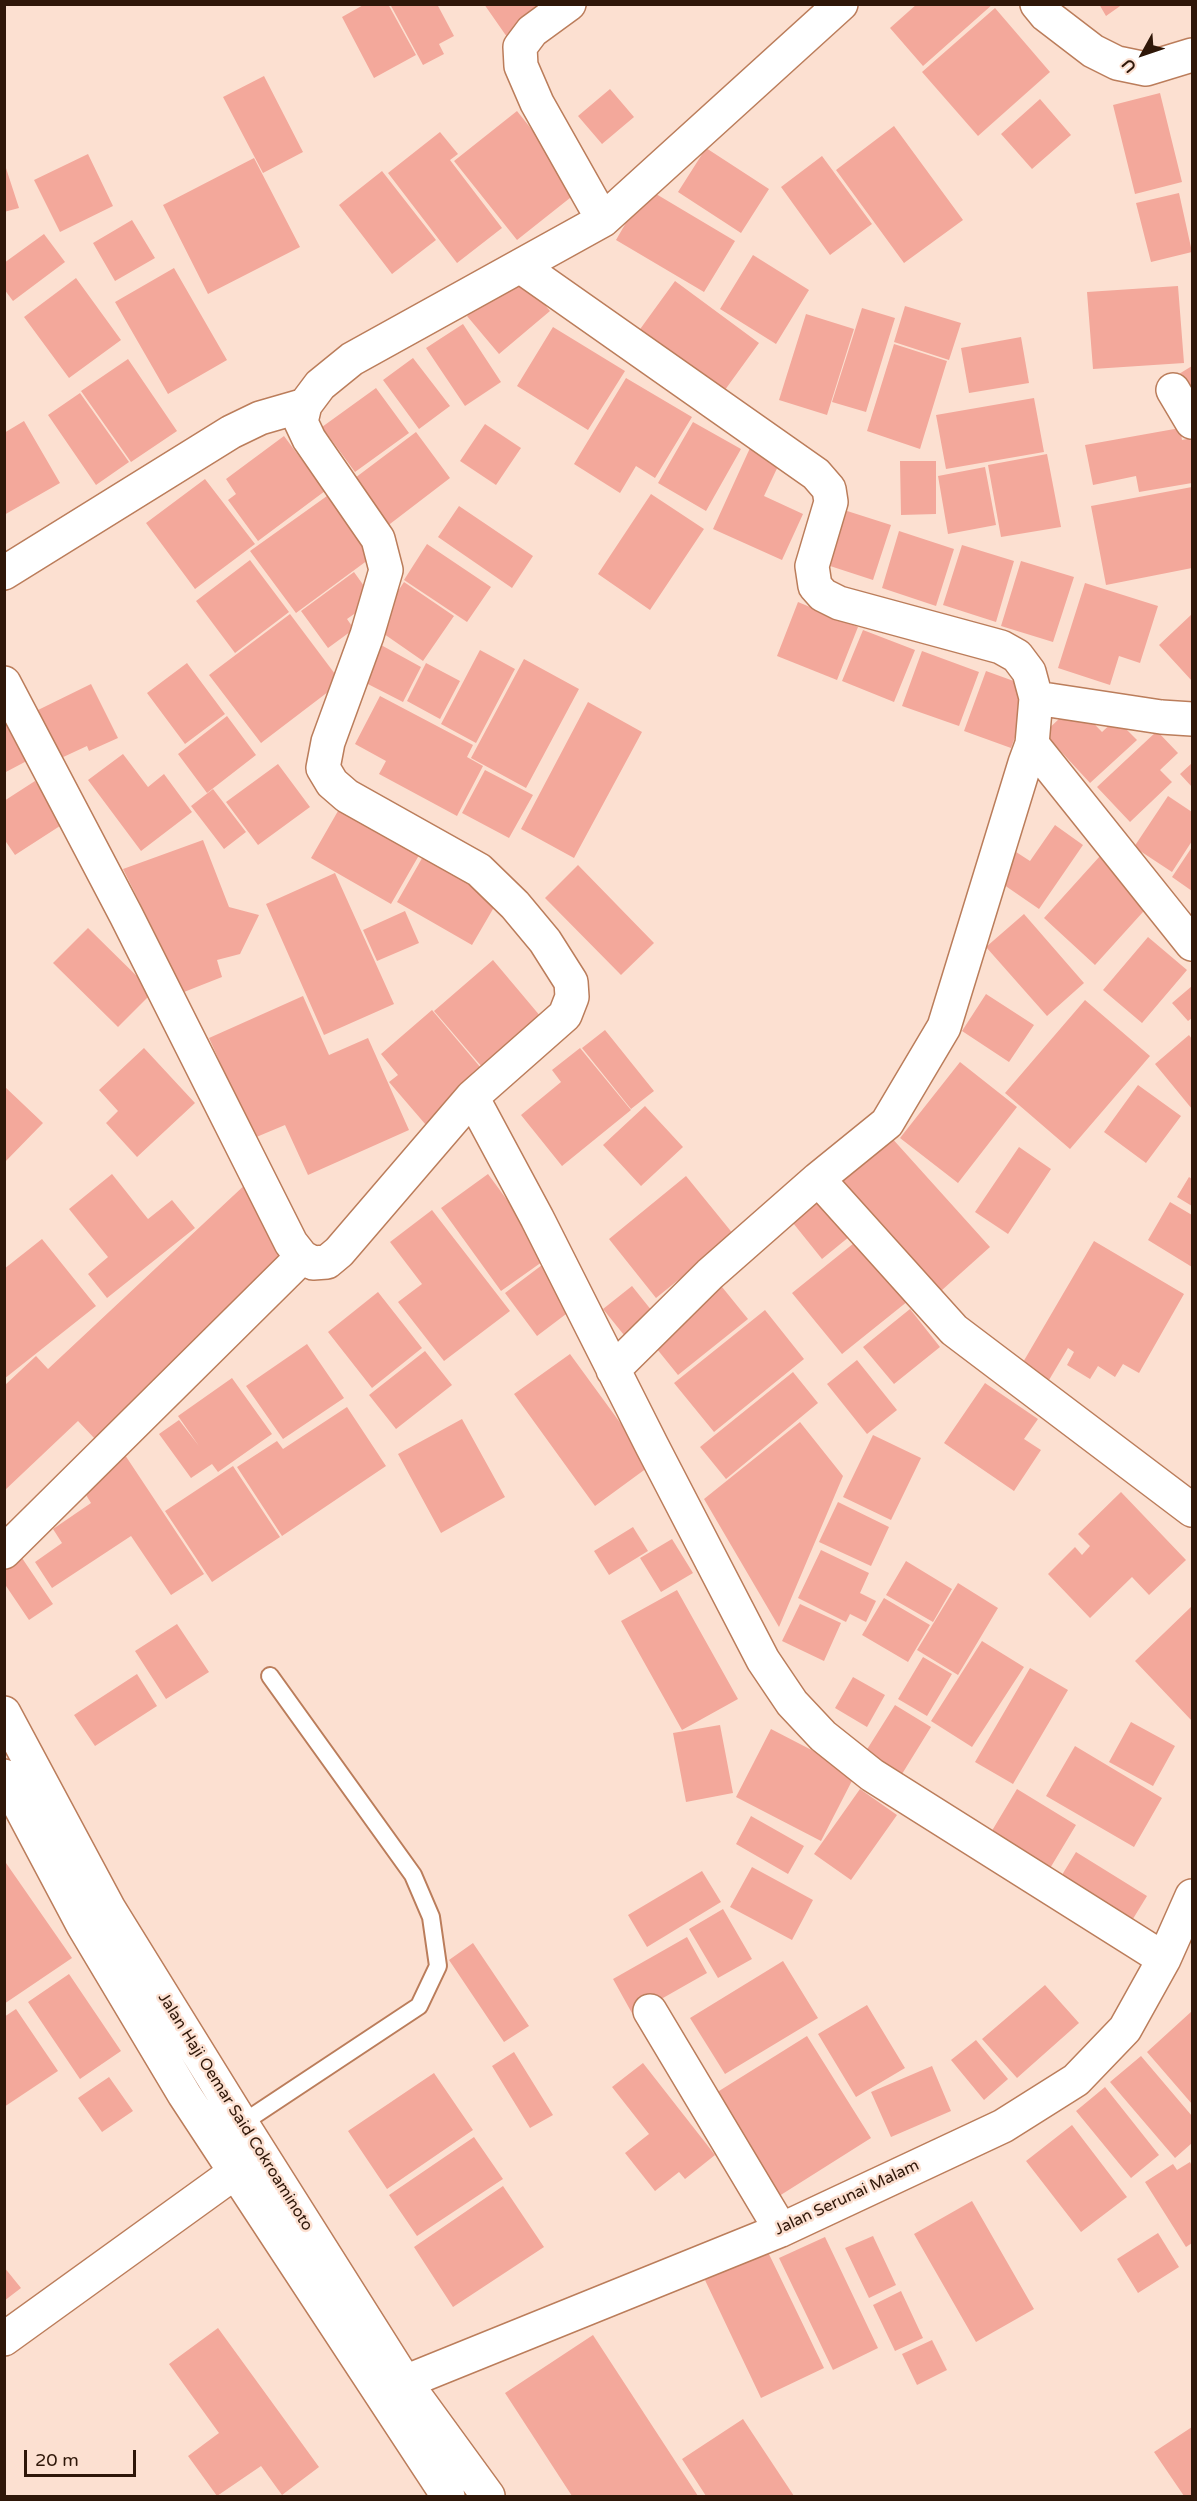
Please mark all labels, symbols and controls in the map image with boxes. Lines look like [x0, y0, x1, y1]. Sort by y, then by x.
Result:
north arrow [1113, 24, 1173, 84]
text: U [1118, 54, 1141, 77]
street label: Jalan Haji Oemar Said Cokroaminoto [153, 1989, 317, 2235]
street label: Jalan Serunai Malam [772, 2156, 922, 2240]
scale bar [27, 2438, 140, 2476]
text: 20 m [35, 2449, 79, 2471]

